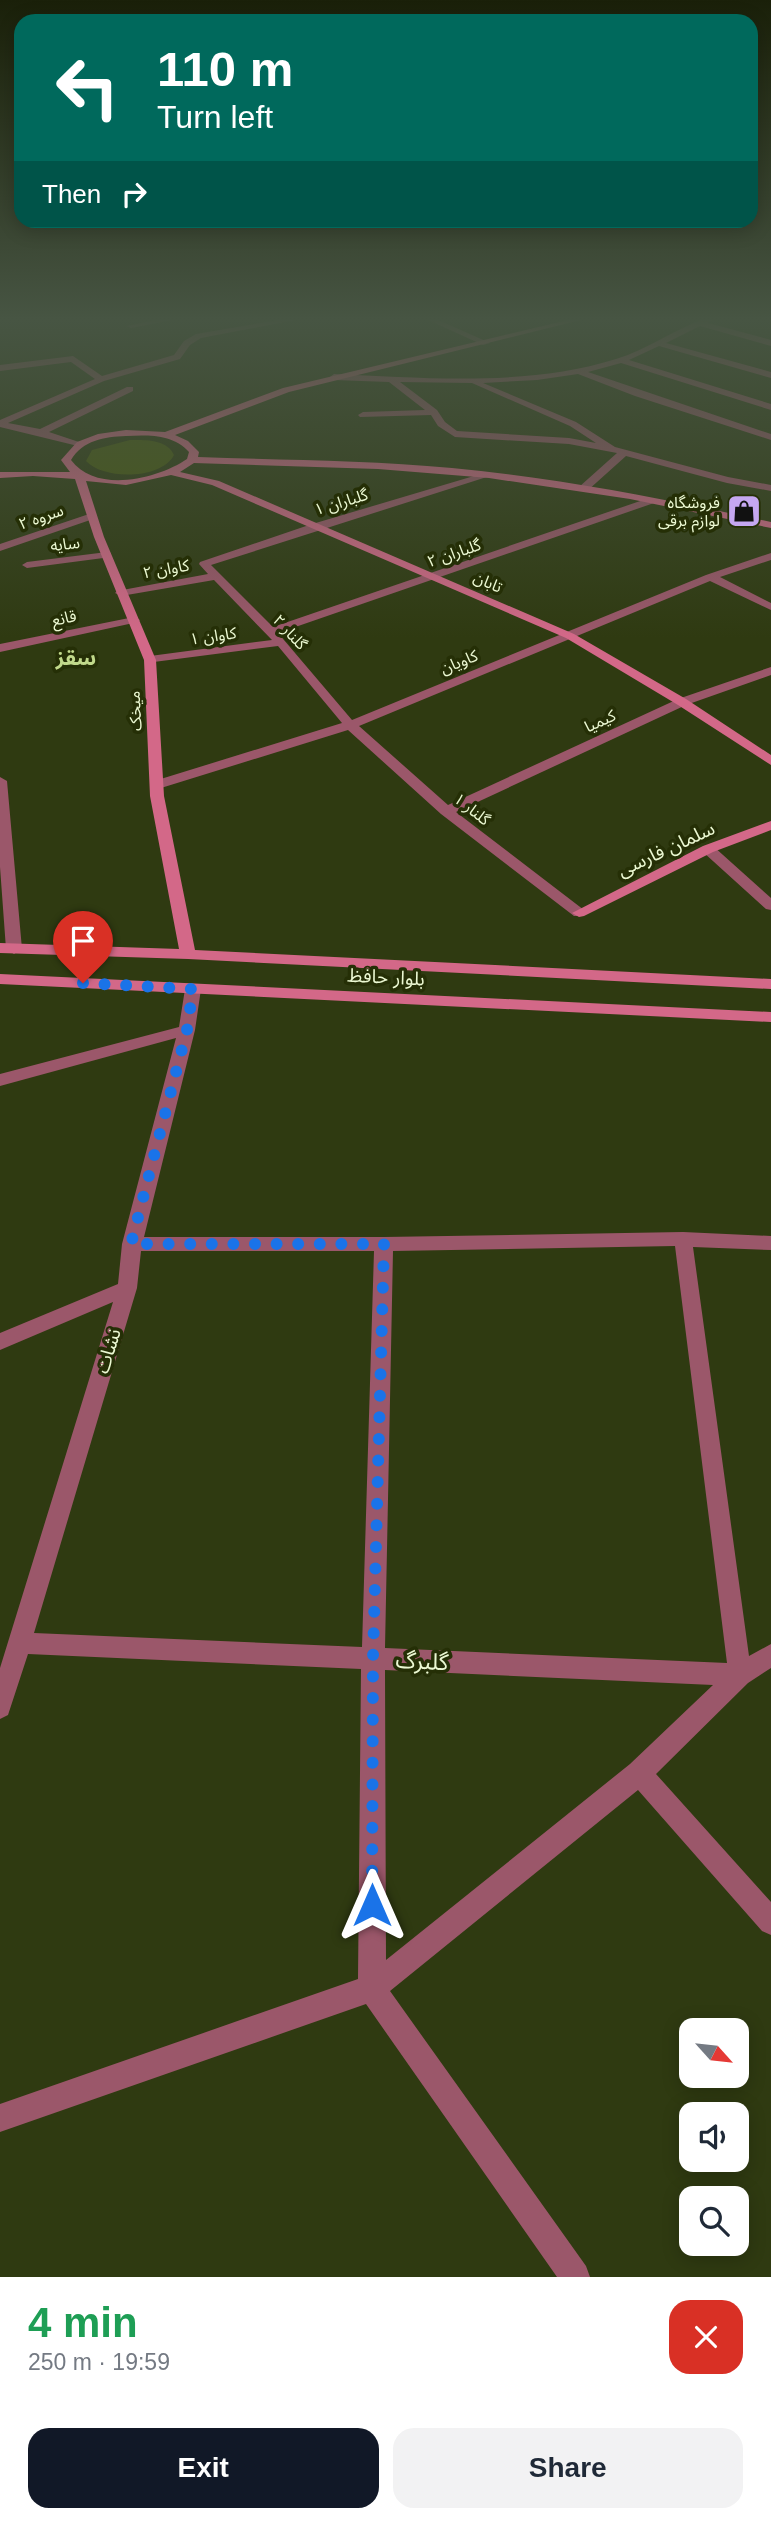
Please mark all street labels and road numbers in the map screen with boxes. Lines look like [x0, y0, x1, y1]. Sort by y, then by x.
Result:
street label: گلباران ۱ [312, 486, 371, 519]
street label: سروه ۲ [16, 501, 66, 533]
street label: سایه [49, 534, 81, 554]
street label: گلباران ۲ [425, 536, 484, 571]
street label: کاوان ۲ [141, 556, 191, 582]
street label: تابان [471, 568, 505, 597]
street label: قانع [50, 607, 79, 633]
street label: گلنار ۲ [269, 611, 310, 654]
street label: کاوان ۱ [189, 624, 238, 649]
street label: کاویان [438, 647, 481, 678]
street label: میخک [125, 690, 145, 732]
street label: کیمیا [582, 706, 619, 736]
street label: گلنار ۱ [450, 790, 494, 829]
street label: سلمان فارسی [614, 817, 718, 882]
street label: بلوار حافظ [347, 964, 425, 991]
street label: نشات [91, 1326, 125, 1376]
street label: گلبرگ [395, 1647, 449, 1676]

